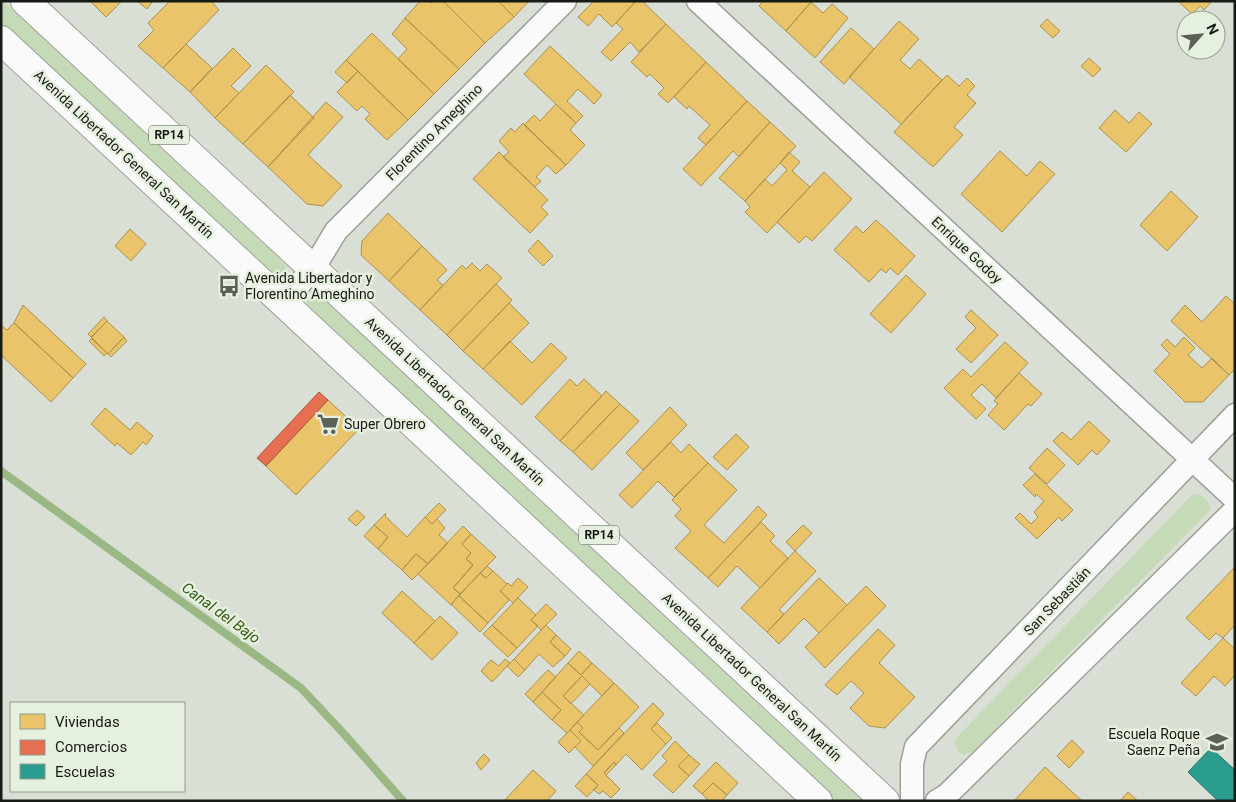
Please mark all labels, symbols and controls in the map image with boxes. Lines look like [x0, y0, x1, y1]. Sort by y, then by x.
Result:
north arrow [1176, 10, 1226, 60]
text: N [1203, 21, 1222, 37]
street label: Avenida Libertador General San Martín [31, 66, 217, 242]
street label: Florentino Ameghino [383, 81, 485, 183]
road number: RP14 [149, 126, 189, 144]
street label: Enrique Godoy [929, 213, 1006, 287]
place label: Avenida Libertador y Florentino Ameghino [245, 270, 375, 302]
bus stop icon: Avenida Libertador y Florentino Ameghino [216, 273, 242, 299]
street label: Avenida Libertador General San Martín [362, 313, 548, 489]
supermarket icon: Super Obrero [315, 411, 341, 437]
place label: Super Obrero [344, 416, 426, 432]
road number: RP14 [579, 526, 619, 544]
street label: San Sebastián [1020, 563, 1094, 639]
water label: Canal del Bajo [178, 579, 264, 647]
street label: Avenida Libertador General San Martín [659, 589, 845, 765]
legend [10, 702, 185, 792]
text: Viviendas [55, 713, 120, 731]
place label: Escuela Roque Saenz Peña [1108, 726, 1200, 758]
school or university icon: Escuela Roque Saenz Peña [1204, 729, 1230, 755]
text: Comercios [55, 738, 127, 756]
text: Escuelas [55, 763, 115, 781]

